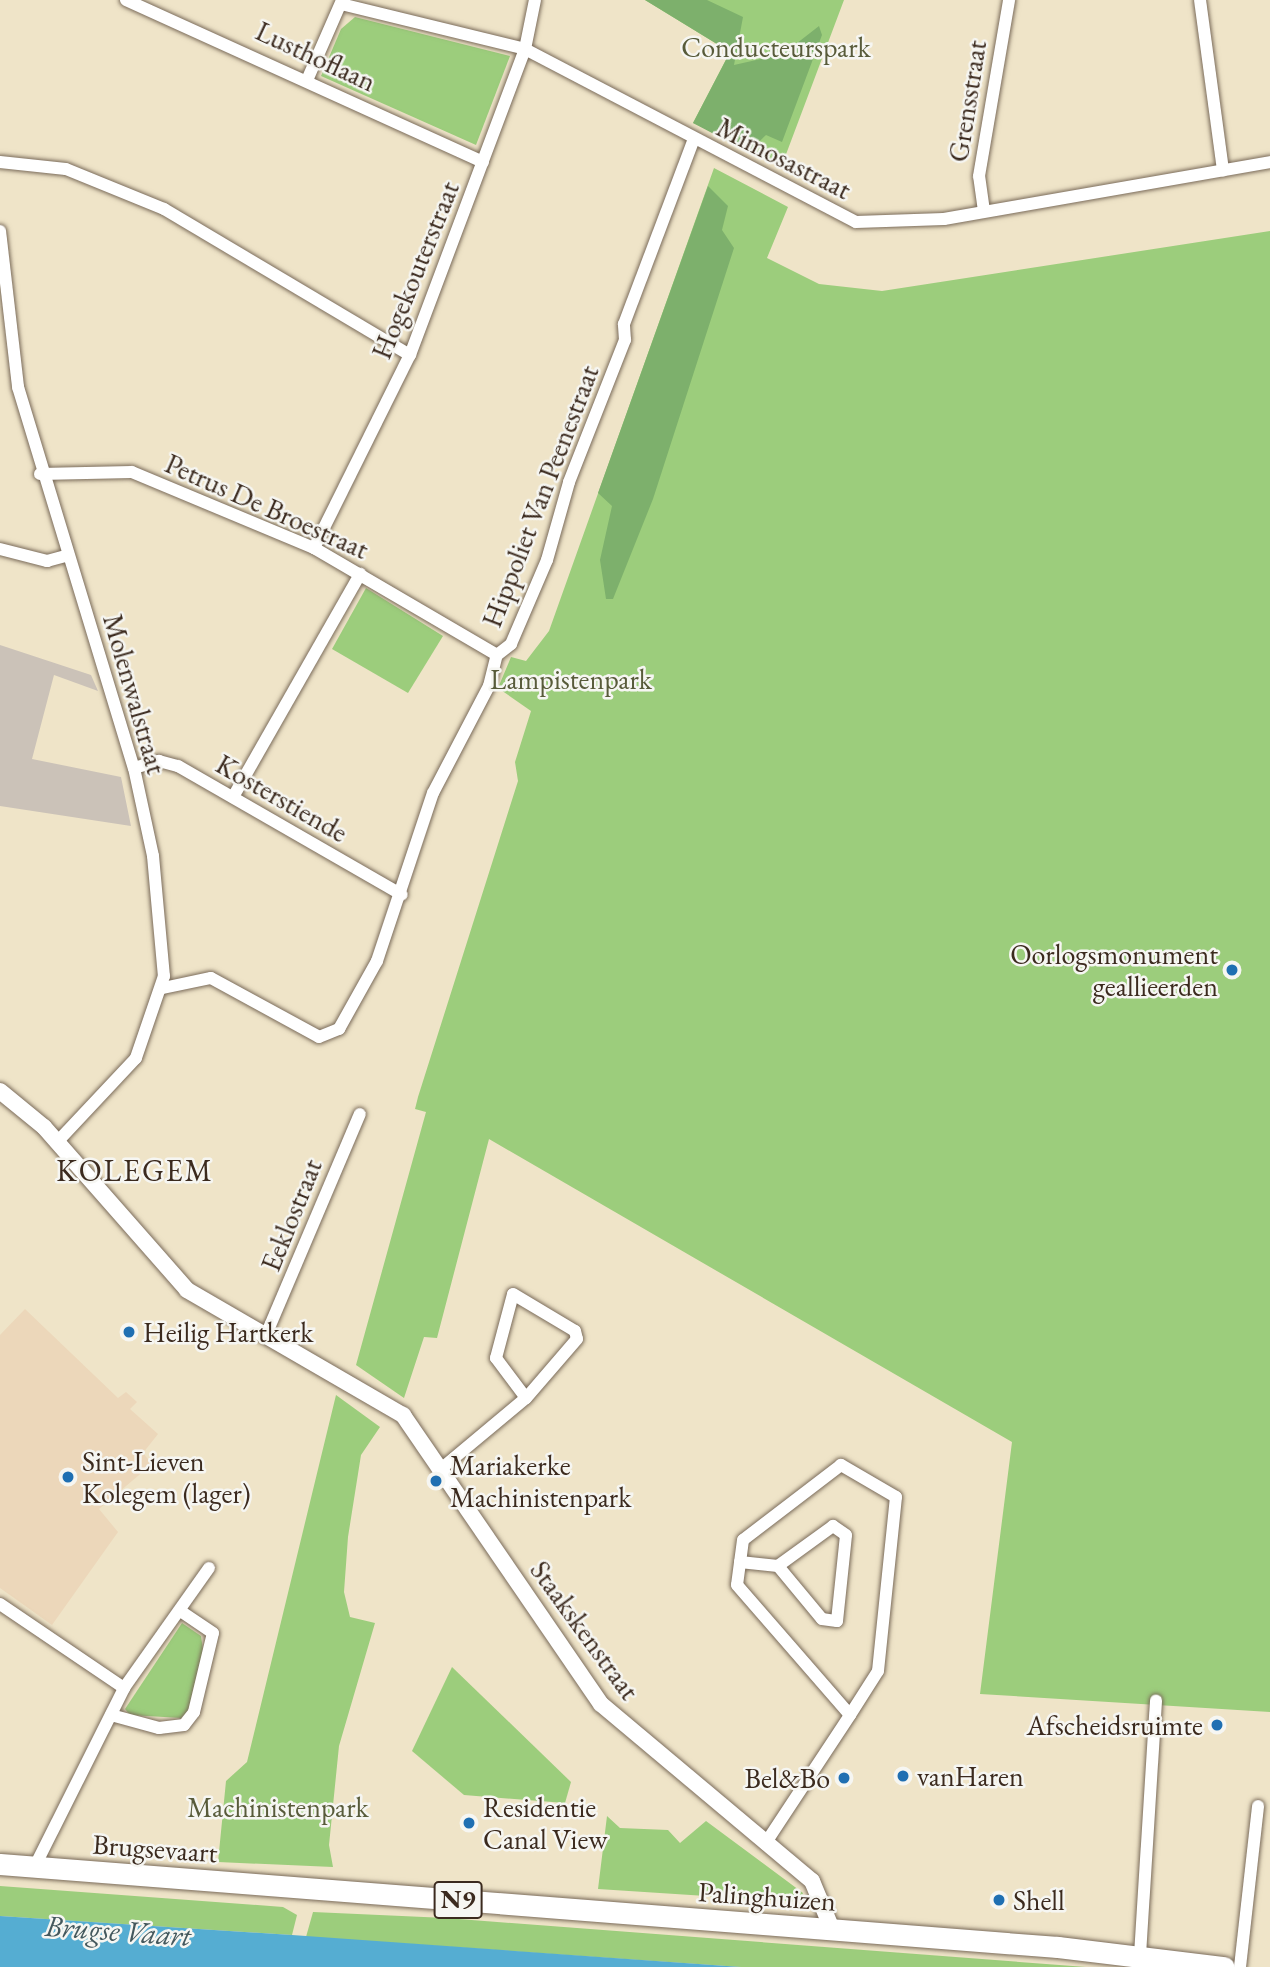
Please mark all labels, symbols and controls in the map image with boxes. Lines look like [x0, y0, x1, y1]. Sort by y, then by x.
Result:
street label: Lusthoflaan [251, 14, 381, 98]
park label: Conducteurspark [681, 30, 871, 64]
street label: Grensstraat [941, 38, 993, 164]
street label: Mimosastraat [711, 110, 857, 206]
street label: Hogekouterstraat [364, 176, 466, 364]
street label: Hippoliet Van Peenestraat [474, 360, 606, 632]
street label: Petrus De Broestraat [160, 446, 374, 566]
street label: Molenwalstraat [96, 610, 174, 778]
park label: Lampistenpark [490, 662, 652, 696]
street label: Kosterstiende [210, 747, 354, 849]
place label: Oorlogsmonument geallieerden [1010, 937, 1218, 1003]
marker: Oorlogsmonument geallieerden [1224, 962, 1240, 978]
district label: KOLEGEM [57, 1153, 213, 1189]
street label: Eeklostraat [253, 1154, 329, 1276]
place label: Heilig Hartkerk [143, 1315, 313, 1349]
marker: Heilig Hartkerk [121, 1324, 137, 1340]
place label: Sint-Lieven Kolegem (lager) [82, 1444, 251, 1510]
place label: Mariakerke Machinistenpark [450, 1448, 631, 1514]
marker: Sint-Lieven Kolegem (lager) [60, 1469, 76, 1485]
marker: Mariakerke Machinistenpark [428, 1473, 444, 1489]
street label: Staakskenstraat [523, 1554, 647, 1706]
place label: Afscheidsruimte [1026, 1708, 1203, 1742]
marker: Afscheidsruimte [1209, 1717, 1225, 1733]
place label: vanHaren [917, 1759, 1024, 1793]
place label: Bel&Bo [744, 1761, 830, 1795]
marker: vanHaren [895, 1768, 911, 1784]
marker: Bel&Bo [836, 1770, 852, 1786]
park label: Machinistenpark [187, 1790, 369, 1824]
place label: Residentie Canal View [483, 1790, 608, 1856]
marker: Residentie Canal View [461, 1815, 477, 1831]
street label: Brugsevaart [91, 1827, 219, 1869]
street label: Palinghuizen [697, 1874, 837, 1918]
road number: N9 [434, 1878, 482, 1923]
place label: Shell [1013, 1883, 1065, 1917]
marker: Shell [991, 1892, 1007, 1908]
water label: Brugse Vaart [44, 1908, 192, 1954]

